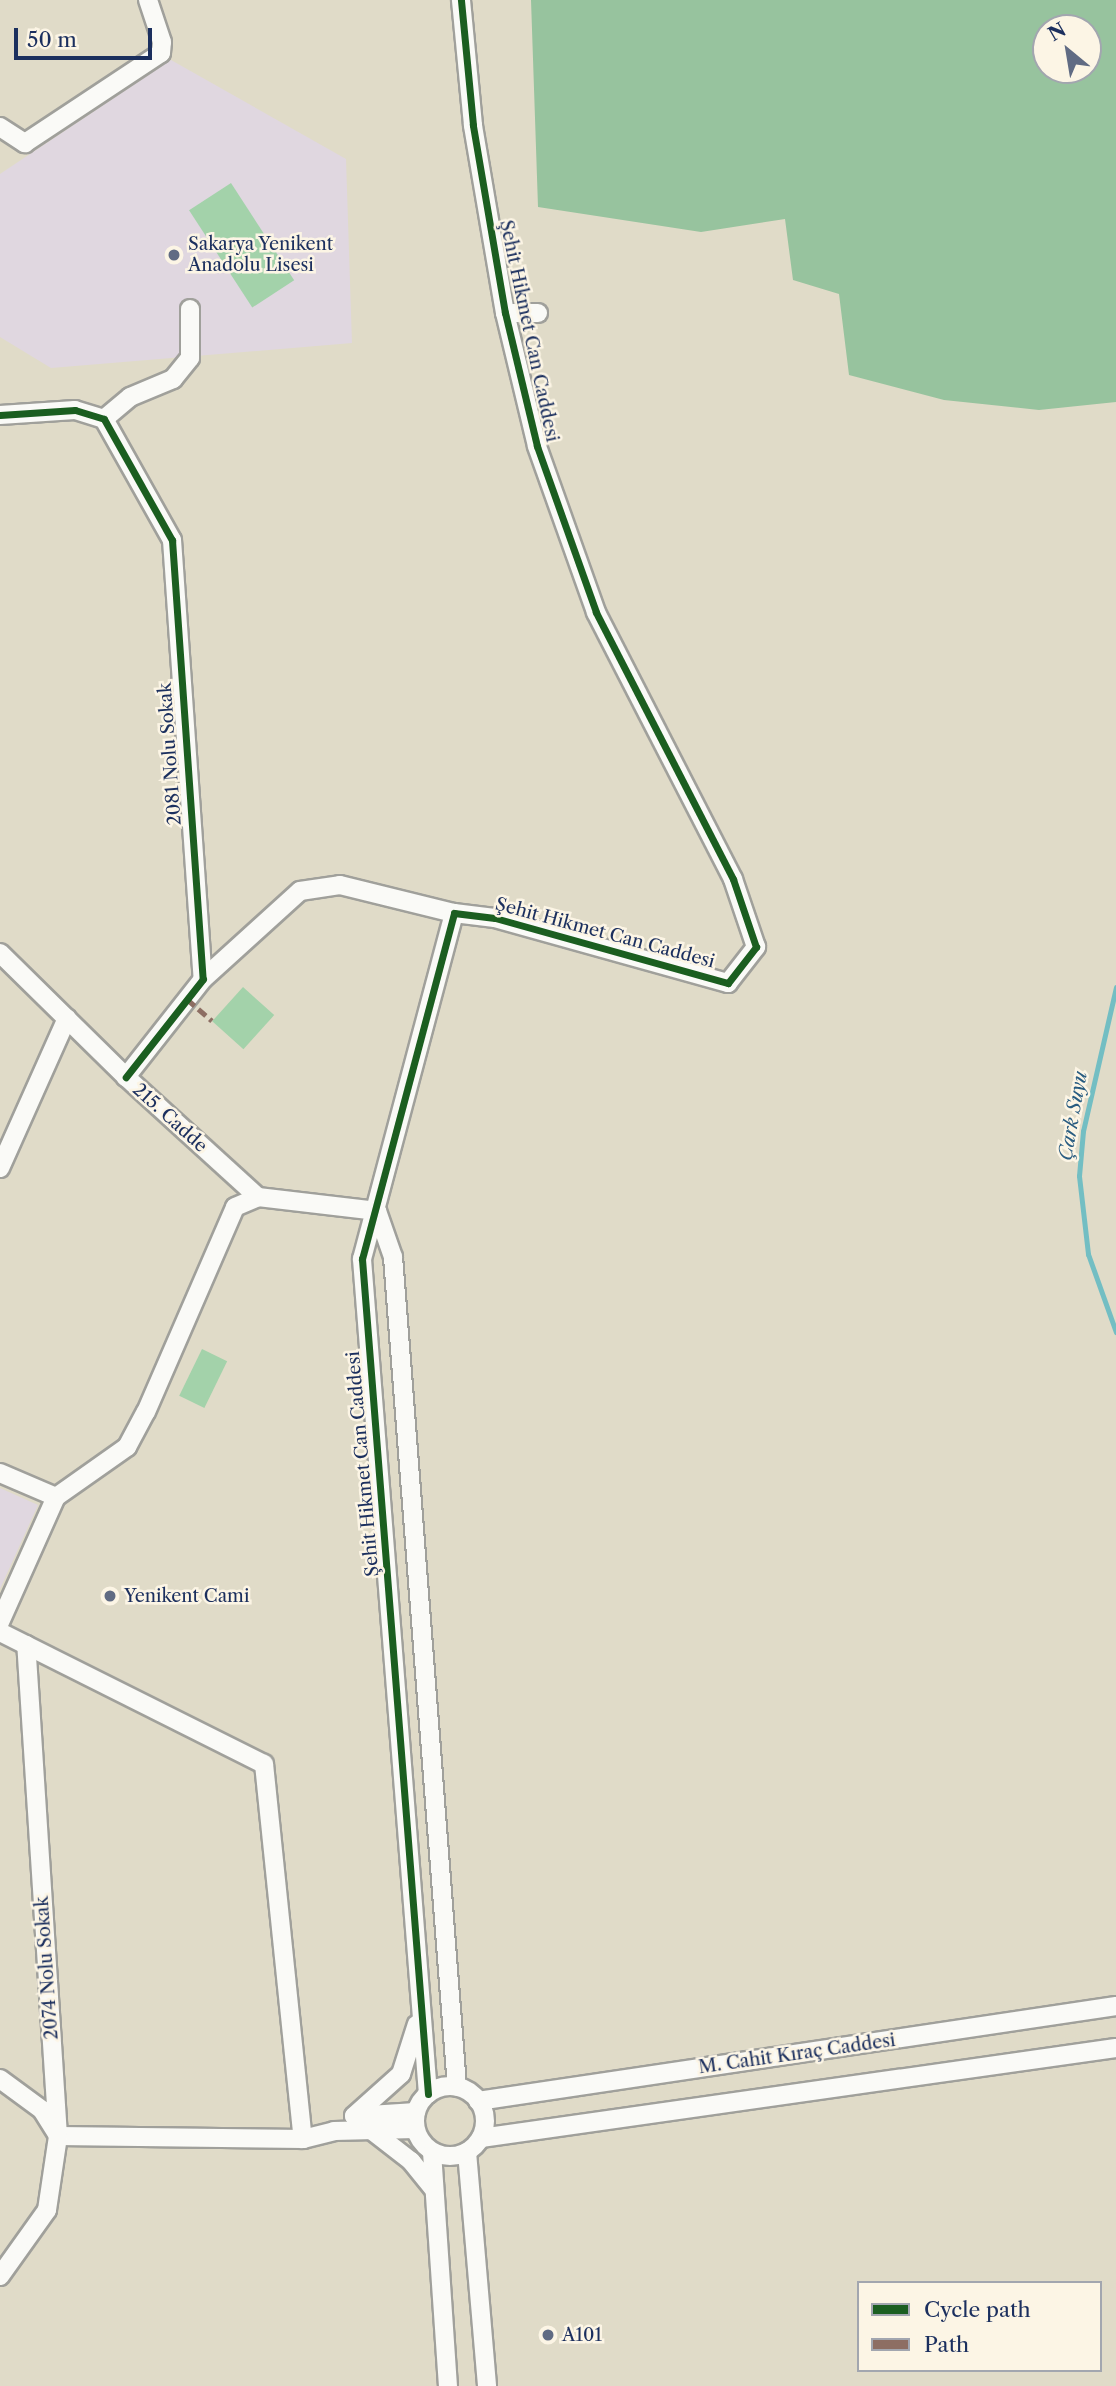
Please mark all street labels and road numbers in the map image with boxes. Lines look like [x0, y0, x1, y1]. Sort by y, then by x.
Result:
street label: Şehit Hikmet Can Caddesi [495, 218, 563, 444]
street label: 2081 Nolu Sokak [154, 682, 186, 826]
street label: Şehit Hikmet Can Caddesi [493, 893, 717, 973]
street label: 215. Cadde [128, 1079, 212, 1157]
street label: Şehit Hikmet Can Caddesi [342, 1350, 384, 1578]
street label: 2074 Nolu Sokak [31, 1896, 63, 2040]
street label: M. Cahit Kıraç Caddesi [697, 2029, 897, 2079]

